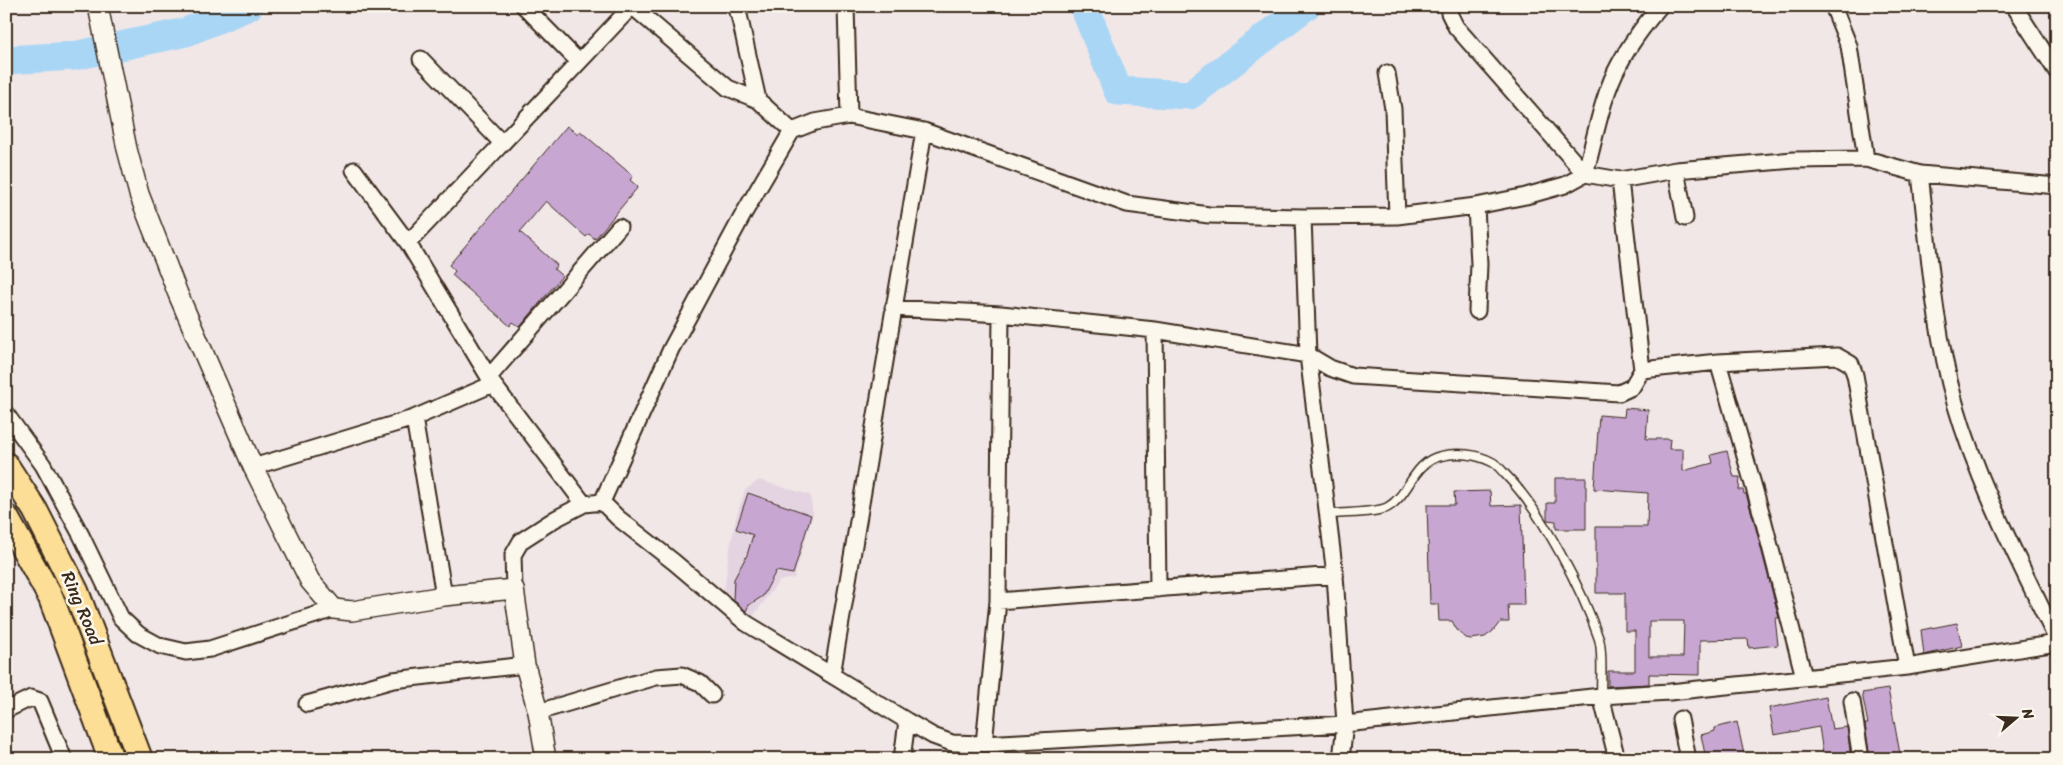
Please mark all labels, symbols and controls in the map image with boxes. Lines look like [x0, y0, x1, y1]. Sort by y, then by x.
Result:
street label: Ring Road [52, 566, 113, 652]
north arrow [1990, 692, 2040, 742]
text: N [2014, 704, 2041, 723]

